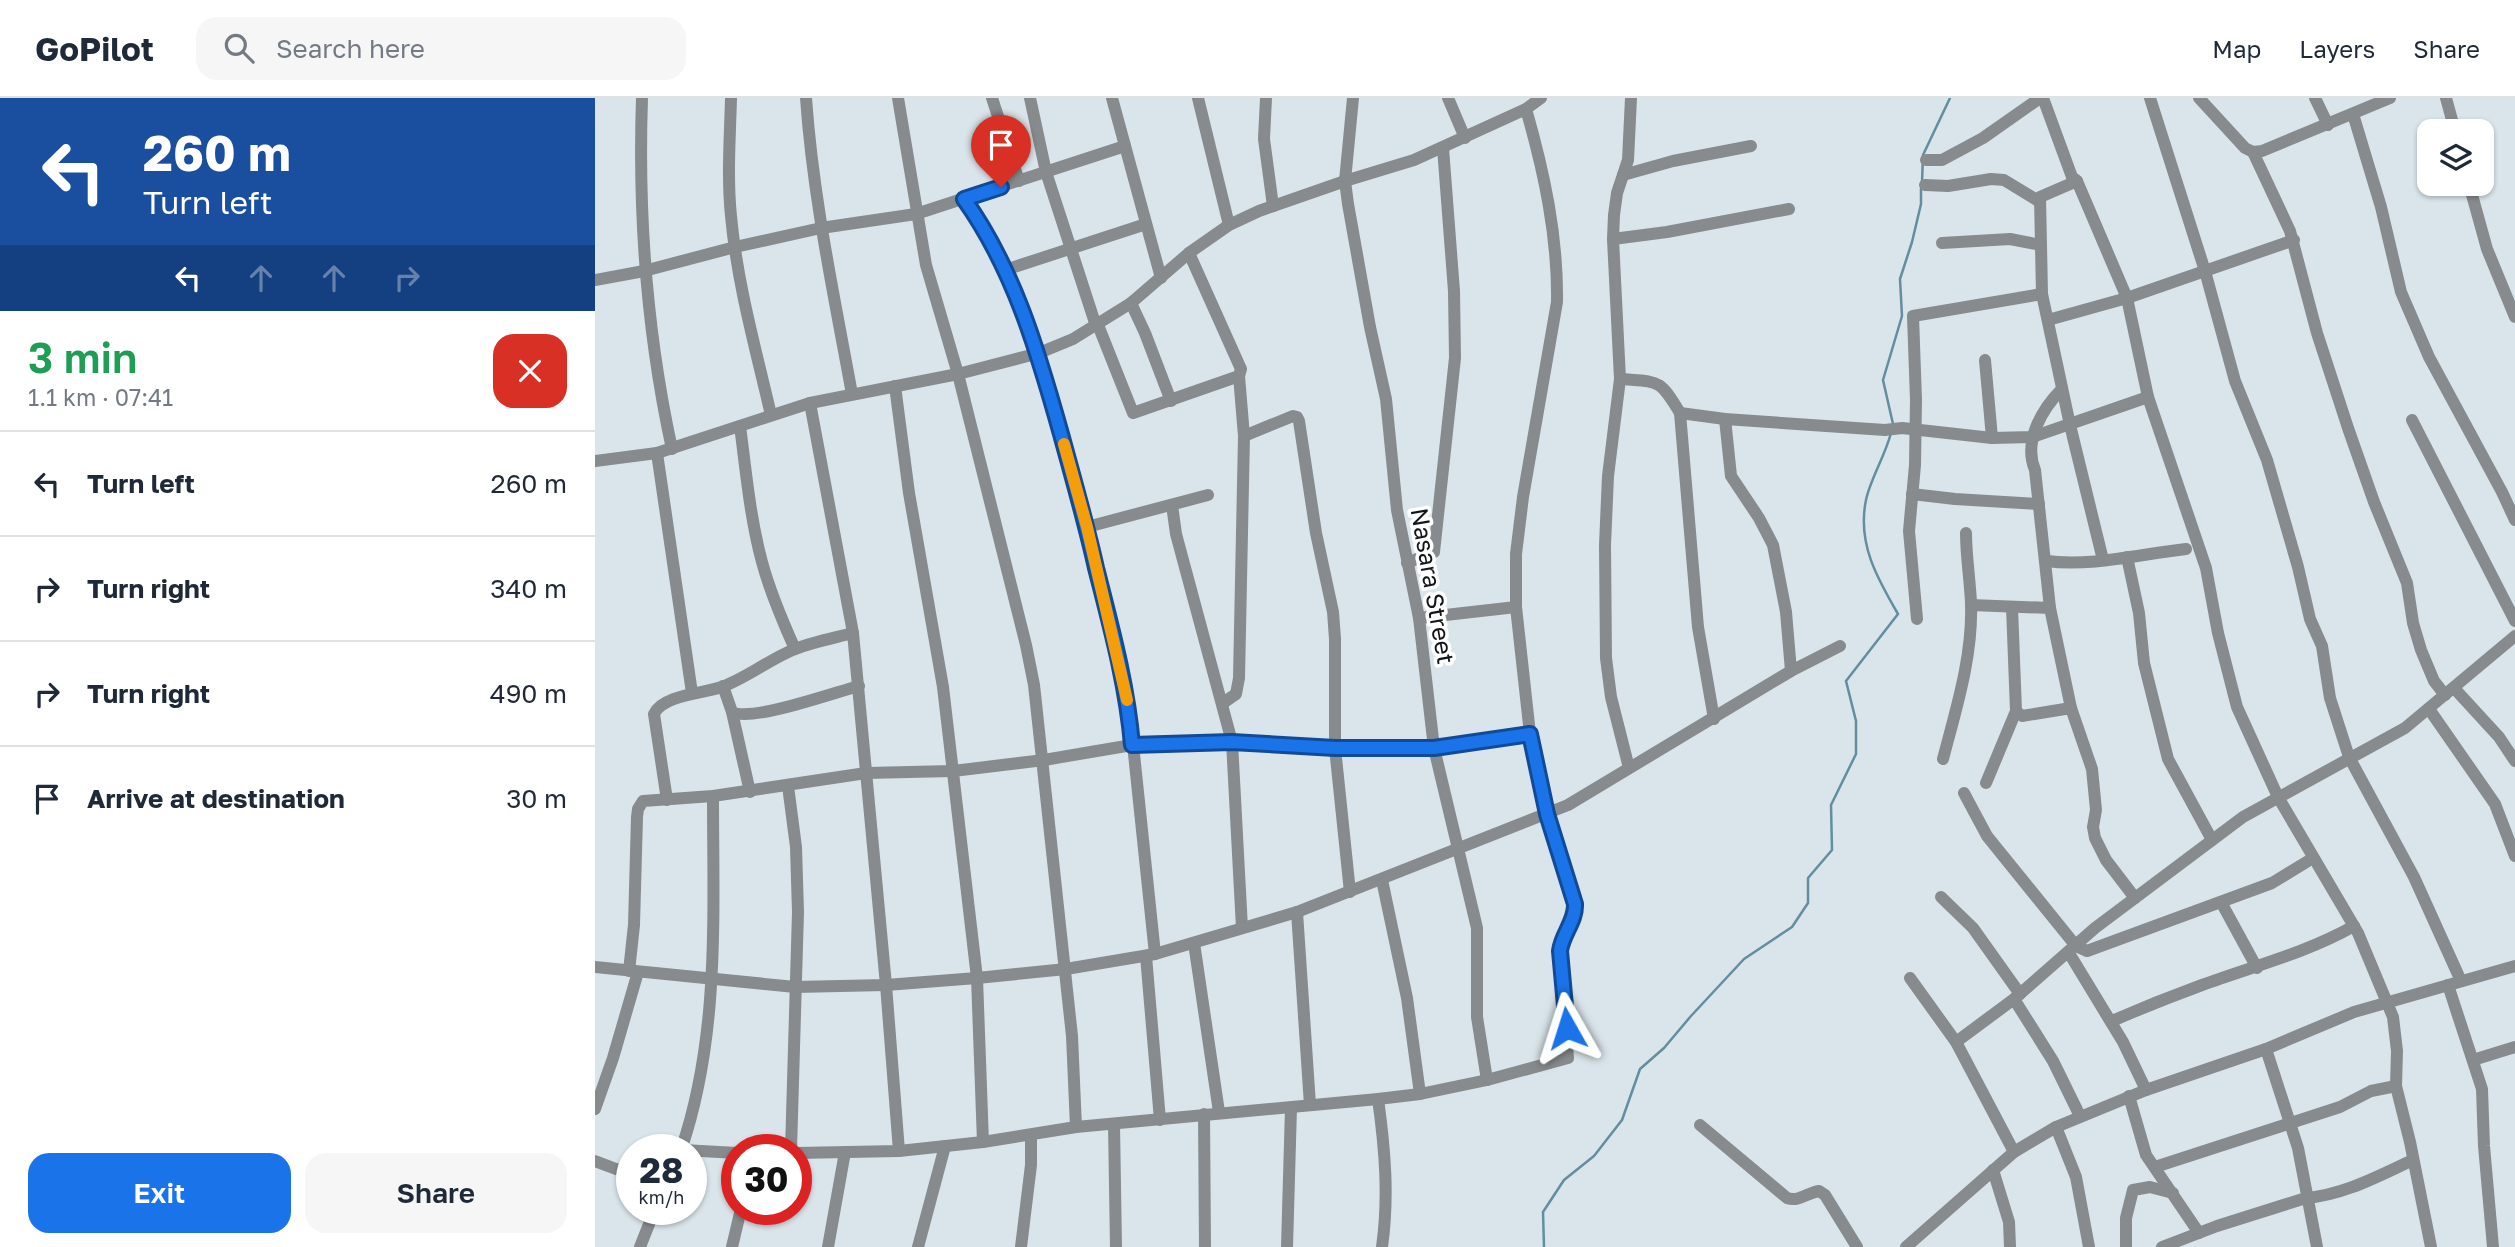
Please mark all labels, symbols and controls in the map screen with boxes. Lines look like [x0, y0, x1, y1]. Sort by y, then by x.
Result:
search box [196, 17, 686, 80]
text: GoPilot [35, 29, 154, 68]
icon: search [220, 29, 258, 67]
text: Search here [276, 33, 425, 64]
text: Map [2212, 34, 2261, 63]
text: Layers [2299, 34, 2375, 63]
text: Share [2413, 34, 2480, 63]
pin [971, 115, 1031, 187]
map controls [2417, 119, 2494, 196]
button: layers [2417, 119, 2494, 196]
text: 260 m [143, 123, 291, 182]
icon: left [28, 126, 119, 217]
icon: arrive [982, 126, 1020, 164]
text: Turn left [143, 183, 272, 221]
icon: left [169, 259, 207, 297]
icon: ahead [242, 259, 280, 297]
icon: ahead [315, 259, 353, 297]
icon: right [388, 259, 426, 297]
text: 3 min [28, 332, 137, 382]
button: close [493, 334, 567, 408]
text: 1.1 km · 07:41 [28, 383, 173, 411]
icon: left [28, 465, 66, 503]
text: Turn left [87, 468, 195, 499]
text: 260 m [491, 468, 567, 499]
street label: Nasara Street [1405, 506, 1461, 666]
icon: right [28, 570, 66, 608]
text: Turn right [87, 573, 210, 604]
text: 340 m [490, 573, 567, 604]
icon: right [28, 675, 66, 713]
text: Turn right [87, 678, 210, 709]
text: 490 m [490, 678, 567, 709]
icon: arrive [28, 780, 66, 818]
text: Arrive at destination [87, 783, 345, 814]
text: 30 m [506, 783, 567, 814]
position arrow [1530, 991, 1604, 1065]
speed limit sign: 30 [721, 1134, 812, 1225]
text: 28 [640, 1149, 683, 1191]
button: Exit [28, 1153, 291, 1233]
button: Share [305, 1153, 567, 1233]
text: km/h [639, 1186, 684, 1208]

